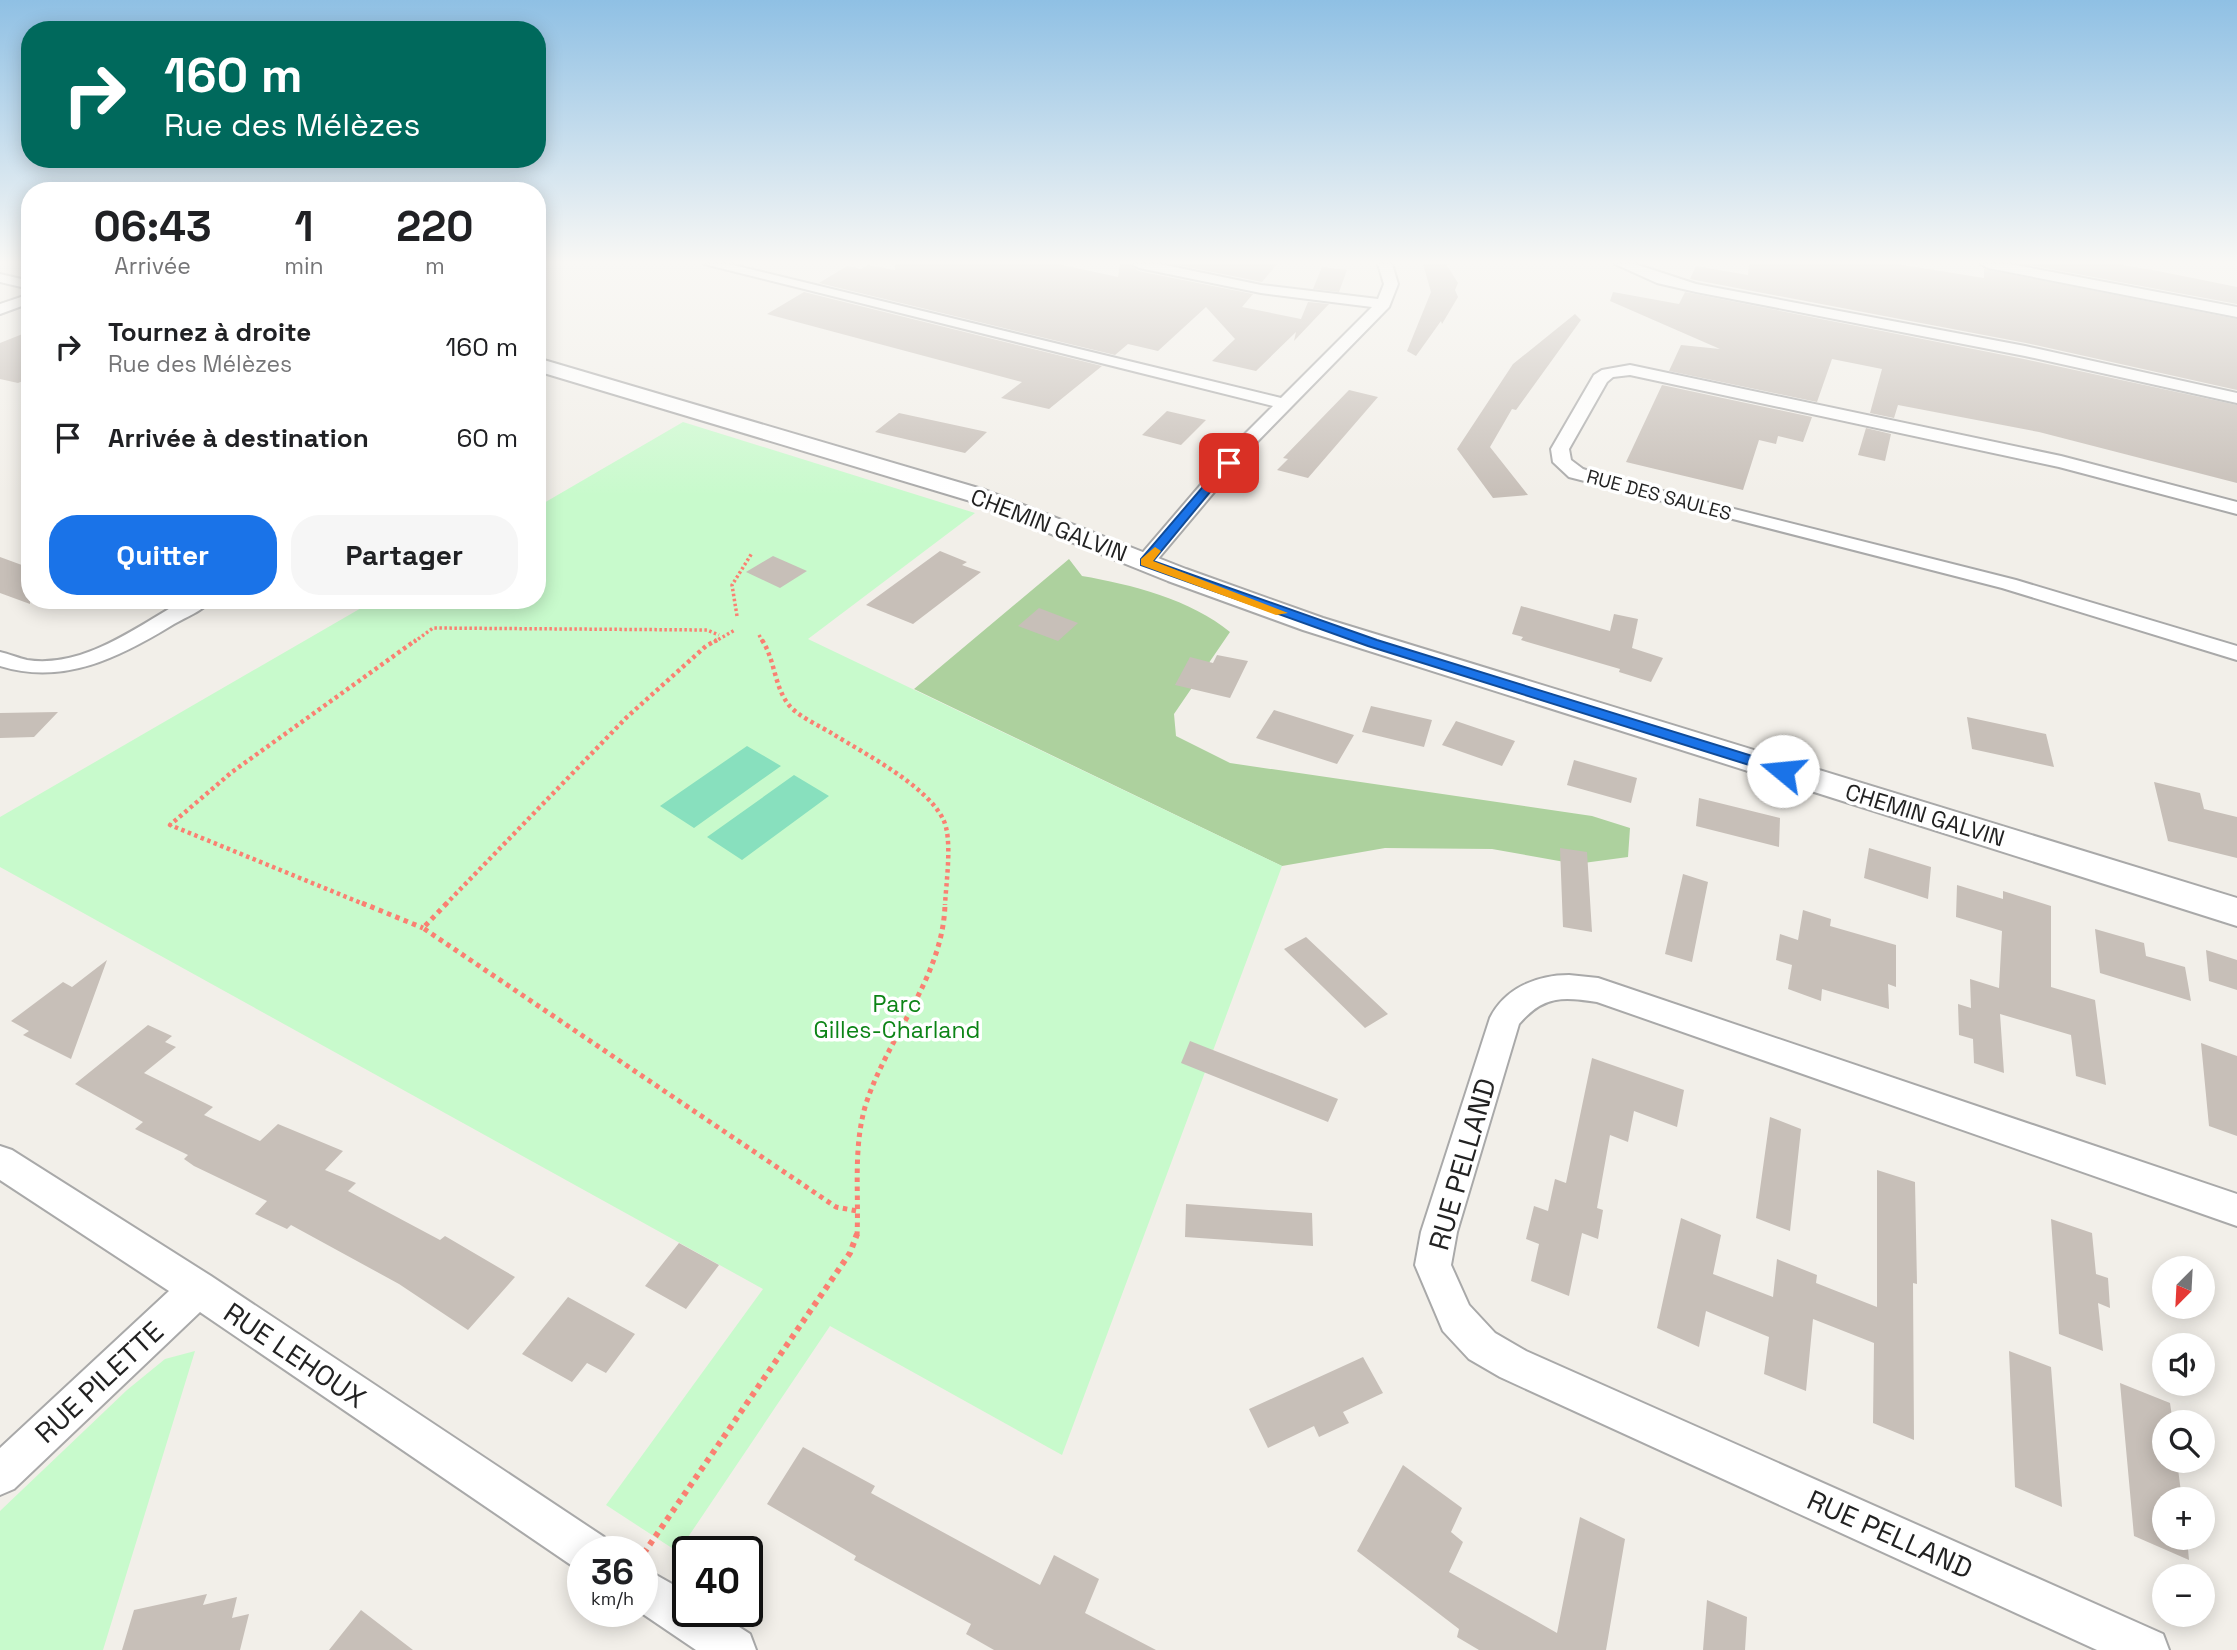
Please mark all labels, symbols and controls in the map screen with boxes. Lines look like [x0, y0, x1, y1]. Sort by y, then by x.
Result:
text: 160 m [164, 44, 302, 106]
icon: right [49, 49, 140, 140]
text: Rue des Mélèzes [164, 105, 420, 145]
text: 06:43 [94, 200, 212, 253]
text: 1 [294, 200, 313, 253]
text: 220 [396, 200, 473, 253]
text: Arrivée [114, 251, 191, 281]
text: min [284, 251, 324, 281]
text: m [425, 251, 445, 281]
text: Tournez à droite [108, 315, 311, 349]
icon: right [49, 328, 87, 366]
text: 160 m [446, 330, 518, 364]
text: Rue des Mélèzes [108, 349, 292, 379]
icon: arrive [49, 419, 87, 457]
text: Arrivée à destination [108, 421, 369, 455]
text: 60 m [456, 421, 518, 455]
pin [1199, 433, 1259, 493]
icon: arrive [1210, 444, 1248, 482]
street label: RUE DES SAULES [1584, 464, 1734, 526]
street label: CHEMIN GALVIN [967, 481, 1131, 569]
button: Quitter [49, 515, 277, 595]
button: Partager [291, 515, 518, 595]
position arrow [1746, 734, 1820, 808]
street label: CHEMIN GALVIN [1842, 777, 2008, 853]
park label: Parc Gilles-Charland [814, 989, 980, 1045]
street label: RUE PELLAND [1420, 1074, 1504, 1254]
north arrow [2152, 1256, 2216, 1320]
map controls [2152, 1256, 2215, 1627]
street label: RUE LEHOUX [217, 1294, 373, 1416]
street label: RUE PILETTE [27, 1313, 171, 1451]
button: sound [2152, 1333, 2215, 1396]
button: search [2152, 1410, 2215, 1473]
street label: RUE PELLAND [1802, 1482, 1978, 1586]
button: + [2152, 1487, 2215, 1550]
speed limit sign: 40 [672, 1536, 763, 1627]
text: 36 [591, 1550, 634, 1594]
button: − [2152, 1564, 2215, 1627]
text: km/h [591, 1587, 634, 1610]

